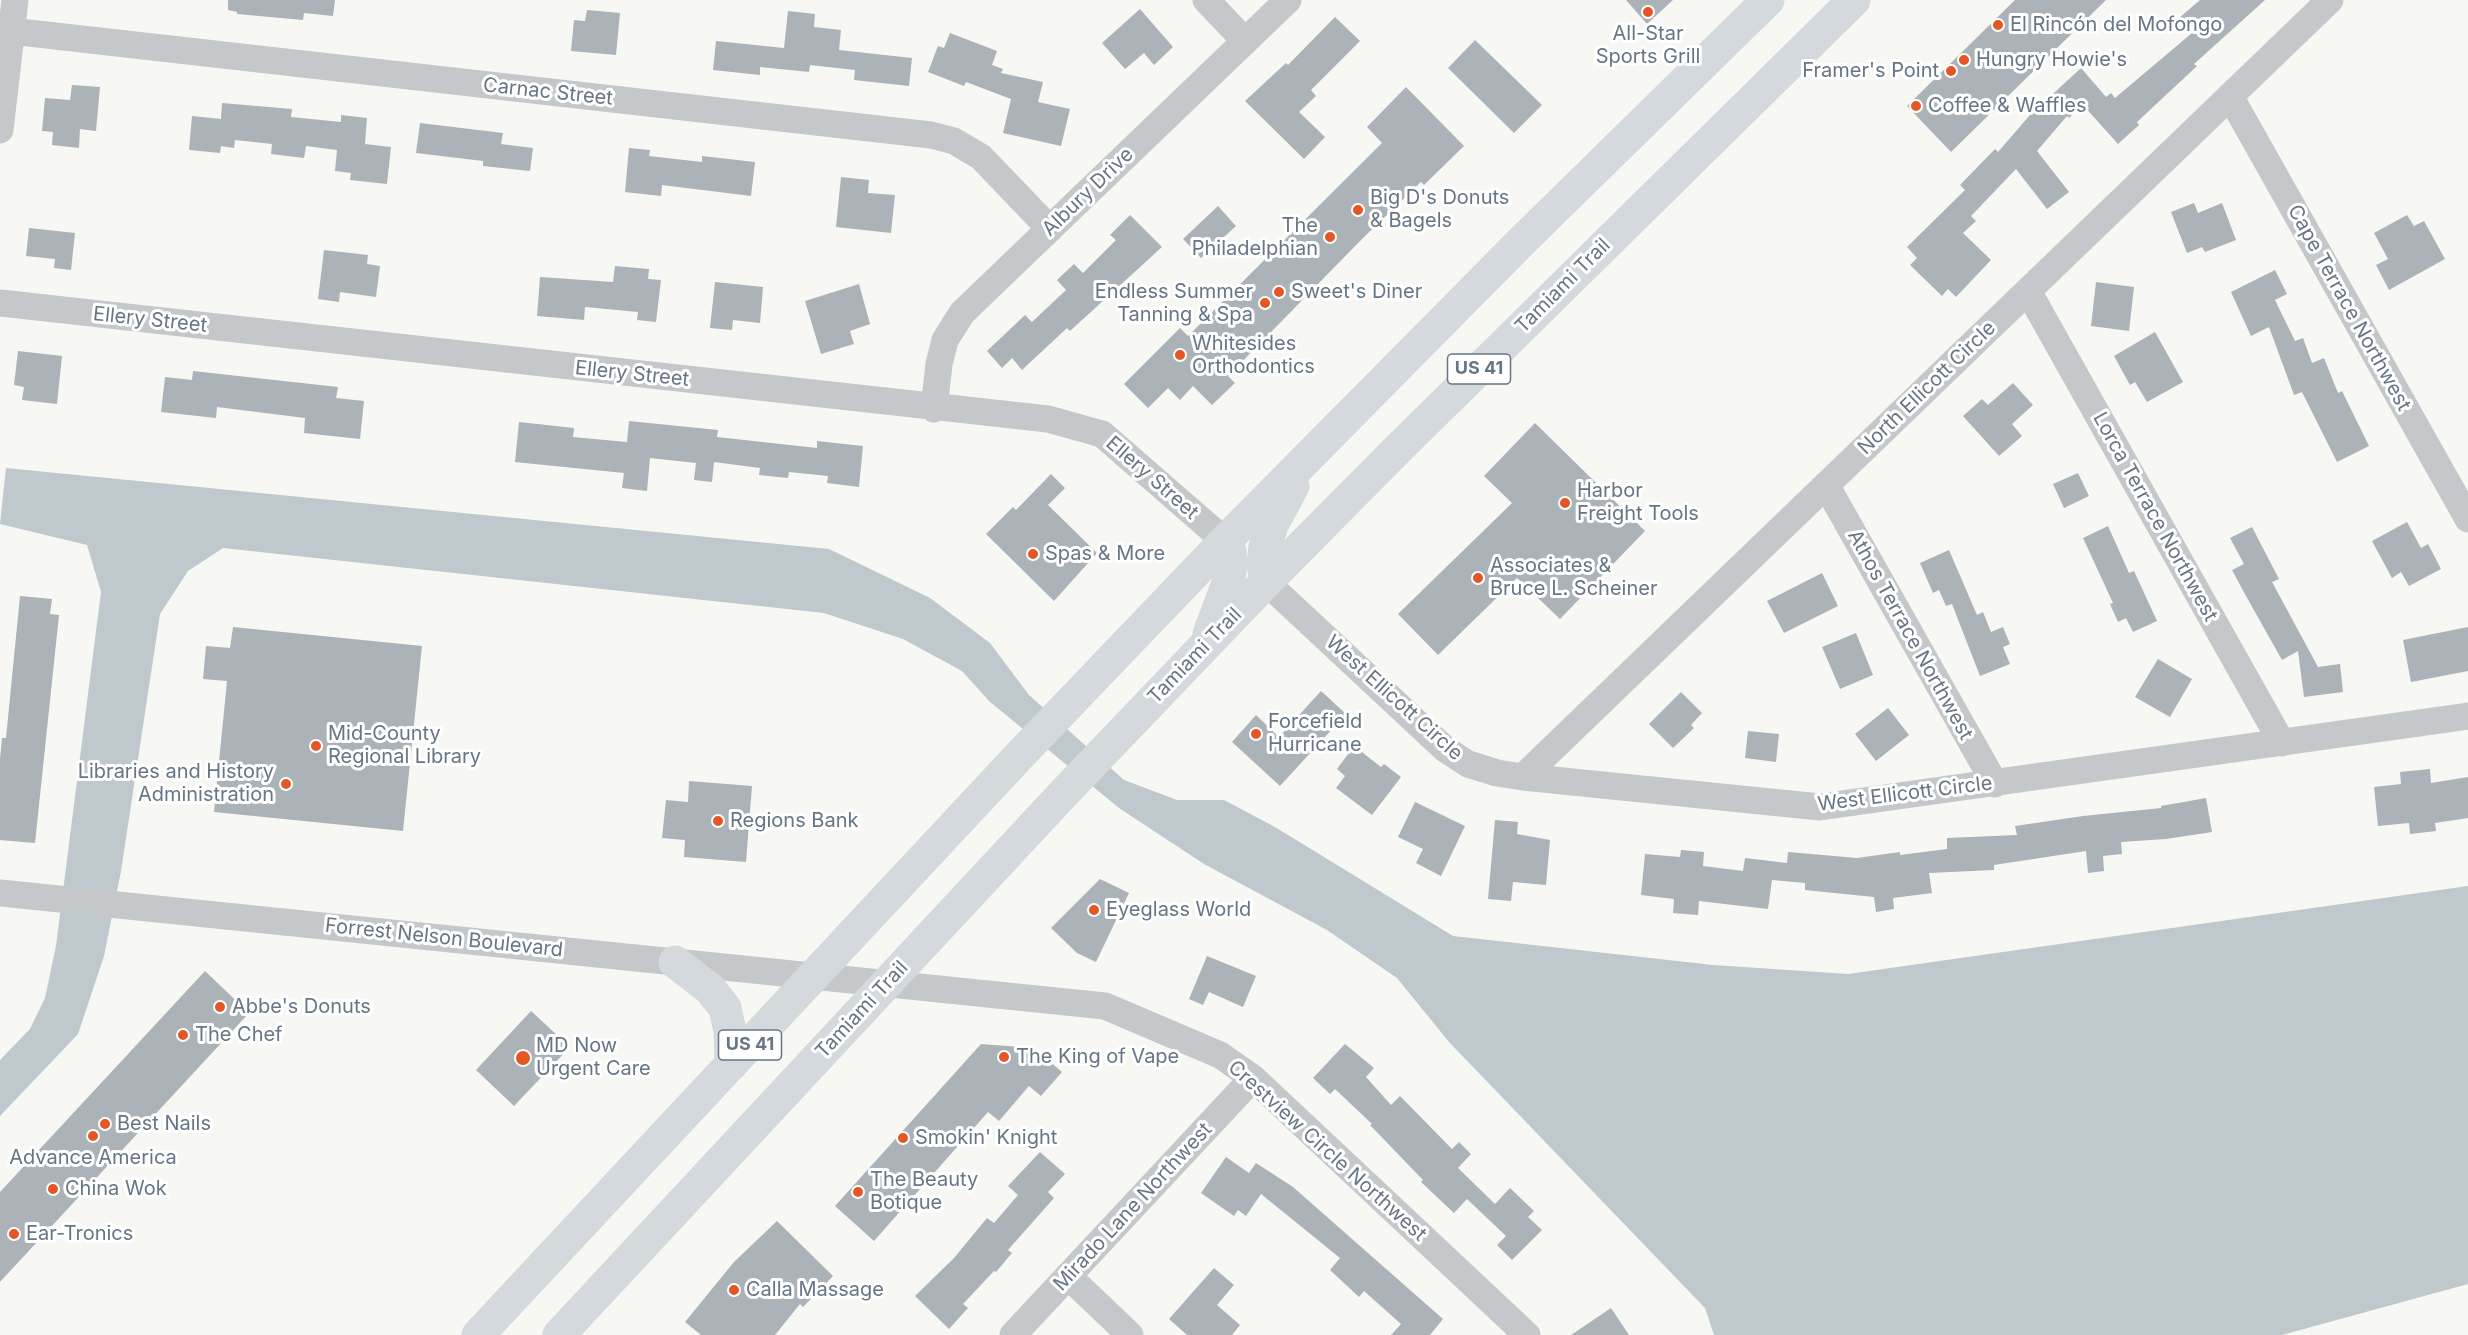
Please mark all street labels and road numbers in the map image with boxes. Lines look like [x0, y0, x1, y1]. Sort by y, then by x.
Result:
street label: Carnac Street [482, 73, 614, 111]
street label: Albury Drive [1038, 143, 1138, 241]
street label: Cape Terrace Northwest [2282, 201, 2416, 415]
street label: Tamiami Trail [1511, 234, 1615, 338]
street label: Ellery Street [92, 302, 208, 338]
street label: North Ellicott Circle [1853, 316, 2001, 460]
road number: US 41 [1448, 354, 1510, 384]
street label: Ellery Street [574, 356, 690, 392]
street label: Lorca Terrace Northwest [2087, 408, 2223, 626]
street label: Ellery Street [1101, 431, 1203, 525]
street label: Athos Terrace Northwest [1842, 526, 1978, 744]
street label: Tamiami Trail [1143, 603, 1247, 709]
street label: West Ellicott Circle [1321, 630, 1467, 766]
street label: West Ellicott Circle [1816, 771, 1994, 817]
street label: Forrest Nelson Boulevard [324, 914, 564, 962]
street label: Tamiami Trail [811, 956, 913, 1064]
road number: US 41 [718, 1030, 782, 1060]
street label: Crestview Circle Northwest [1223, 1056, 1431, 1246]
street label: Mirado Lane Northwest [1049, 1118, 1217, 1296]

